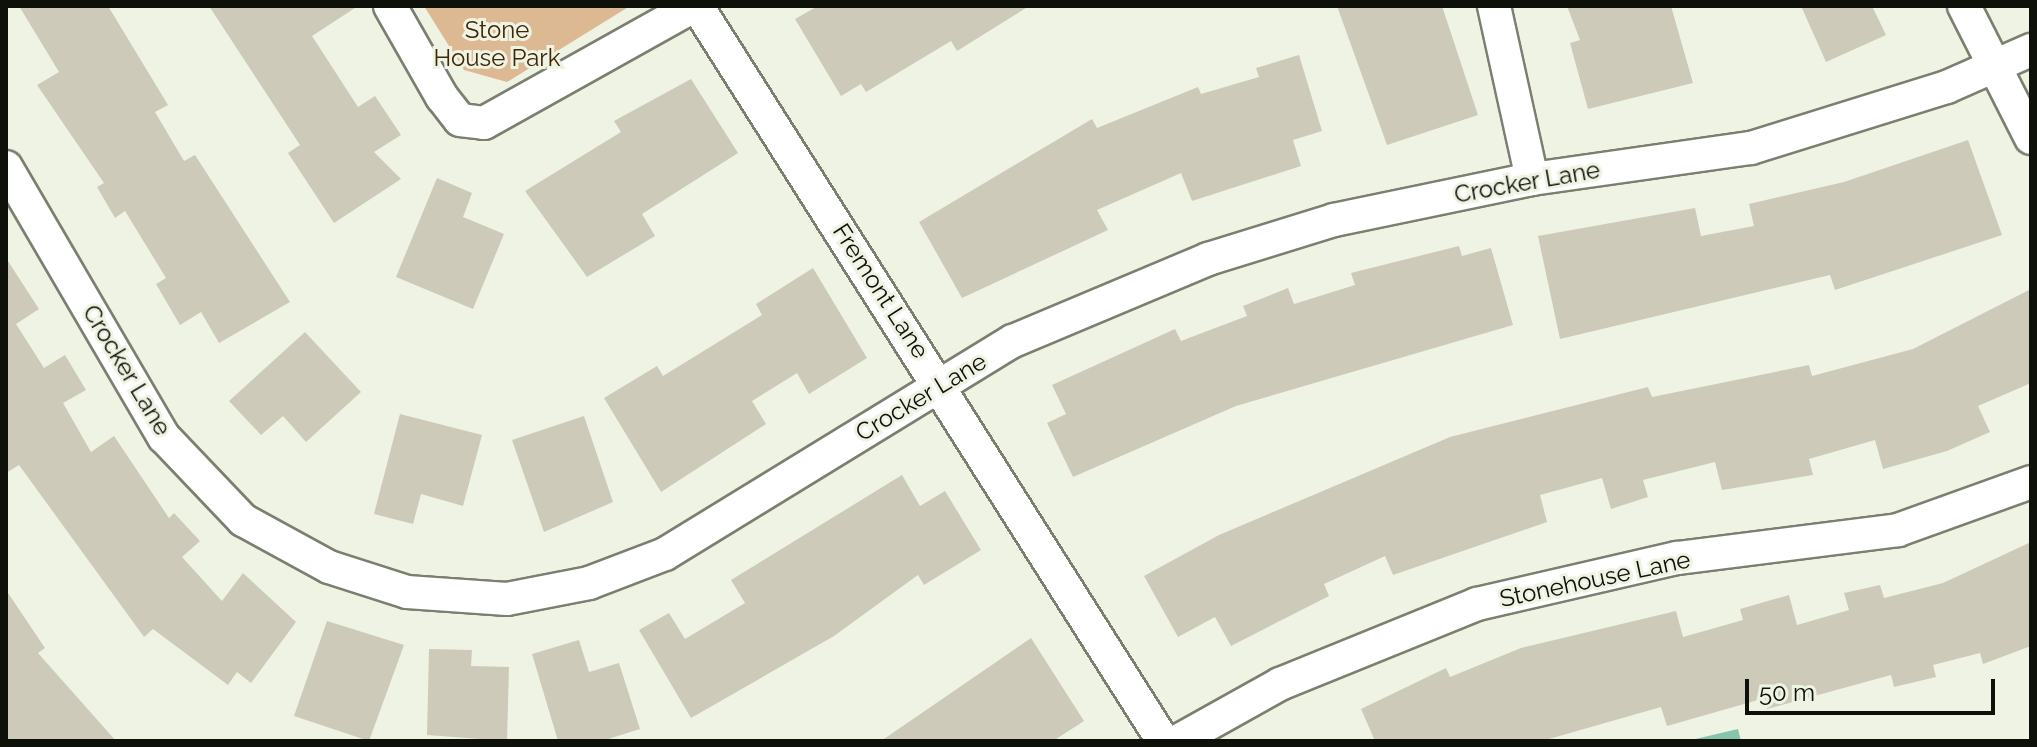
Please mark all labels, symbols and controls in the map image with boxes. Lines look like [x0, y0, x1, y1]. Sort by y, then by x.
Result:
park label: Stone House Park [434, 16, 560, 72]
street label: Crocker Lane [1452, 155, 1602, 209]
street label: Fremont Lane [827, 218, 935, 364]
street label: Crocker Lane [77, 299, 177, 441]
street label: Crocker Lane [850, 347, 992, 447]
street label: Stonehouse Lane [1497, 545, 1693, 613]
scale bar [1749, 663, 1999, 713]
text: 50 m [1759, 678, 1815, 707]

